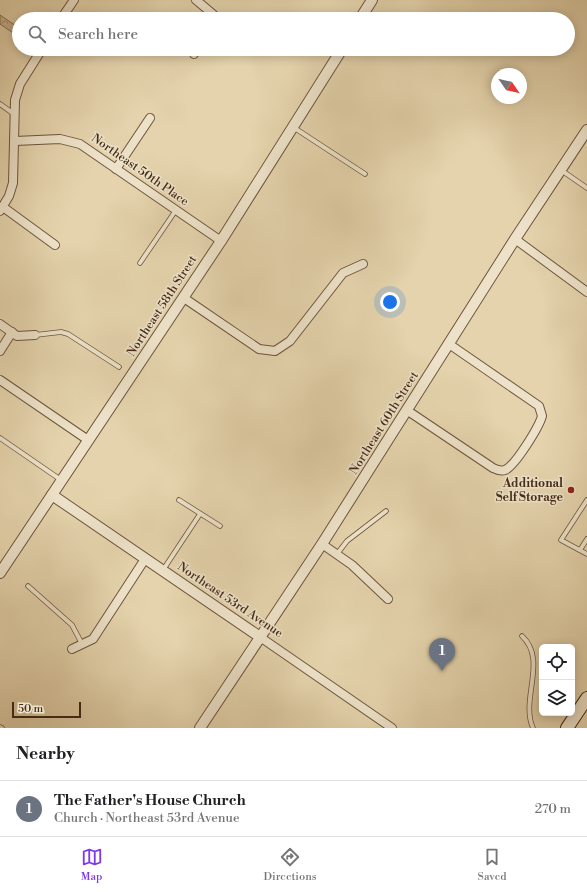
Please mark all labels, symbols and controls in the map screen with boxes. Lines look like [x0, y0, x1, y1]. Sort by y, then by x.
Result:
search box [12, 12, 575, 56]
icon: search [26, 23, 48, 45]
text: Search here [58, 25, 138, 44]
north arrow [491, 68, 527, 104]
street label: Northeast 50th Place [88, 131, 192, 209]
street label: Northeast 58th Street [124, 252, 201, 359]
your location [380, 292, 400, 312]
street label: Northeast 60th Street [346, 368, 422, 477]
place label: Additional Self Storage [496, 476, 564, 505]
marker: Additional Self Storage [566, 485, 576, 495]
street label: Northeast 53rd Avenue [174, 559, 286, 641]
pin: 1 [429, 638, 455, 671]
map controls [539, 644, 575, 716]
button: locate [539, 644, 575, 680]
button: layers [539, 680, 575, 716]
scale bar [12, 700, 81, 719]
text: 50 m [18, 702, 43, 716]
text: Nearby [16, 743, 75, 765]
text: The Father's House Church [54, 791, 246, 810]
text: 1 [26, 801, 32, 817]
text: 270 m [535, 801, 571, 817]
text: Church · Northeast 53rd Avenue [54, 810, 240, 826]
tab: Map [81, 846, 103, 884]
tab: Directions [264, 846, 317, 884]
tab: Saved [478, 846, 506, 884]

